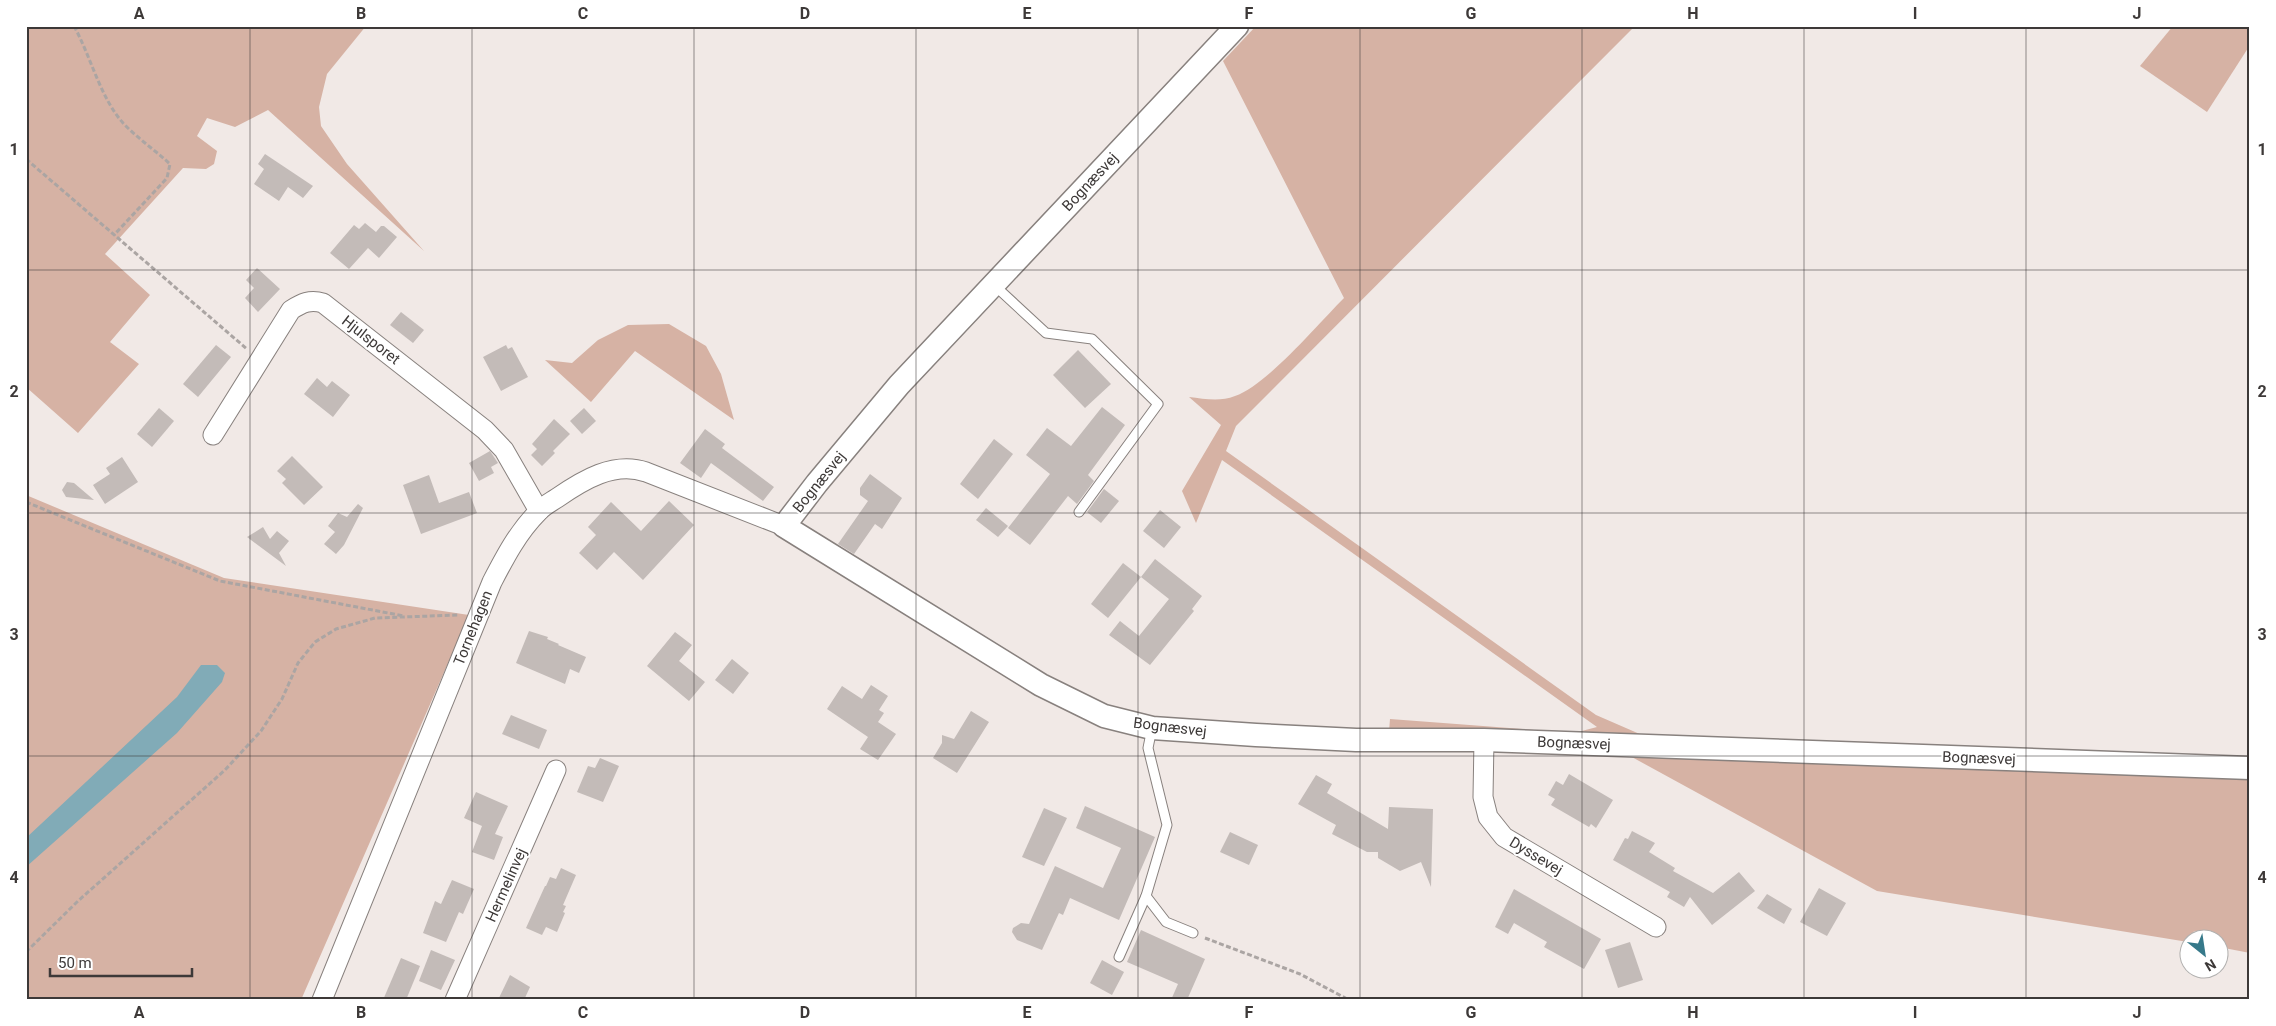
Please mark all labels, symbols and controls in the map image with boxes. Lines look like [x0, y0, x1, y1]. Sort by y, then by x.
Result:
text: A [134, 4, 145, 23]
text: B [356, 4, 366, 23]
text: C [578, 4, 588, 23]
text: D [800, 4, 810, 23]
text: E [1023, 4, 1032, 23]
text: F [1245, 4, 1254, 23]
text: G [1466, 4, 1477, 23]
text: H [1687, 4, 1699, 23]
text: I [1913, 4, 1917, 23]
text: J [2133, 4, 2141, 23]
text: 1 [9, 140, 19, 159]
text: 1 [2257, 140, 2267, 159]
street label: Bognæsvej [1058, 149, 1122, 215]
street label: Hjulsporet [338, 312, 404, 368]
text: 2 [9, 382, 19, 401]
text: 2 [2257, 382, 2267, 401]
street label: Bognæsvej [789, 448, 849, 516]
street label: Tornehagen [450, 588, 496, 668]
text: 3 [9, 625, 19, 644]
text: 3 [2257, 625, 2267, 644]
street label: Bognæsvej [1132, 714, 1208, 740]
street label: Bognæsvej [1537, 733, 1611, 753]
street label: Bognæsvej [1942, 748, 2016, 768]
street label: Dyssevej [1506, 833, 1566, 879]
street label: Hermelinvej [482, 845, 530, 925]
text: 4 [9, 868, 19, 887]
text: 4 [2257, 868, 2267, 887]
north arrow [2178, 928, 2228, 978]
scale bar [50, 946, 192, 978]
text: 50 m [58, 954, 92, 972]
text: N [2202, 956, 2219, 975]
text: A [134, 1003, 145, 1022]
text: B [356, 1003, 366, 1022]
text: C [578, 1003, 588, 1022]
text: D [800, 1003, 810, 1022]
text: E [1023, 1003, 1032, 1022]
text: F [1245, 1003, 1254, 1022]
text: G [1466, 1003, 1477, 1022]
text: H [1687, 1003, 1699, 1022]
text: I [1913, 1003, 1917, 1022]
text: J [2133, 1003, 2141, 1022]

